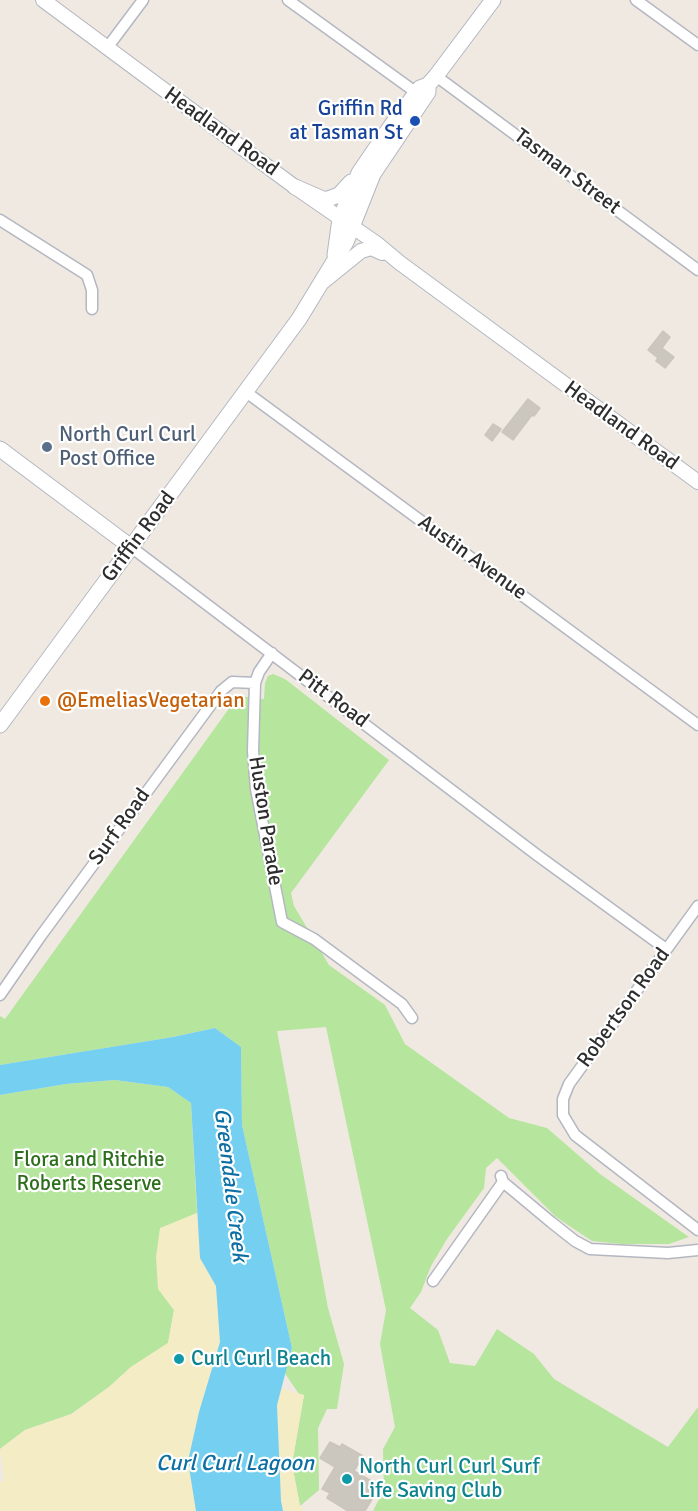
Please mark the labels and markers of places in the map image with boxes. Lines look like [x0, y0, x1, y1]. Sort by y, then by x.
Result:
place label: Griffin Rd at Tasman St [290, 96, 403, 146]
marker: Griffin Rd at Tasman St [408, 114, 422, 128]
place label: North Curl Curl Post Office [59, 422, 196, 472]
marker: North Curl Curl Post Office [40, 440, 54, 454]
place label: @EmeliasVegetarian [57, 688, 245, 714]
marker: @EmeliasVegetarian [38, 694, 52, 708]
place label: Curl Curl Beach [191, 1346, 331, 1372]
marker: Curl Curl Beach [172, 1352, 186, 1366]
place label: North Curl Curl Surf Life Saving Club [359, 1454, 539, 1504]
marker: North Curl Curl Surf Life Saving Club [340, 1472, 354, 1486]

